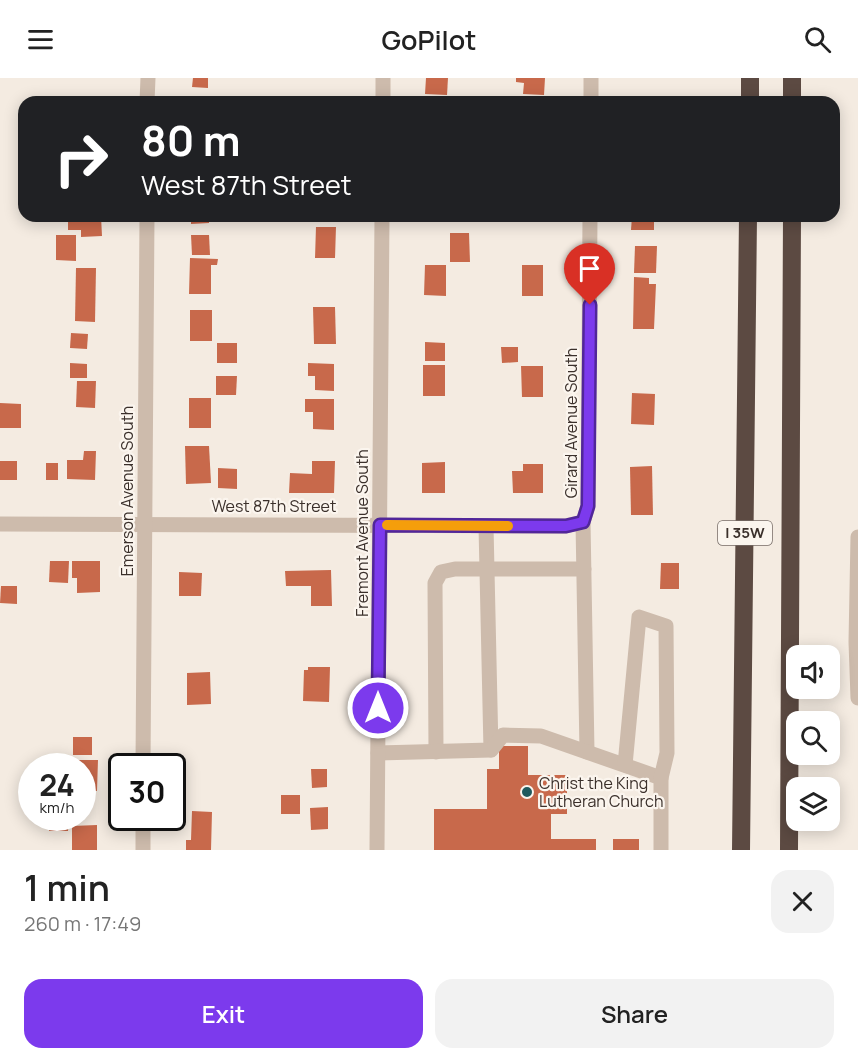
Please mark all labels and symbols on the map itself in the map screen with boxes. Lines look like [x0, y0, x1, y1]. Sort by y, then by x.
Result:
pin [564, 243, 615, 305]
street label: Girard Avenue South [560, 348, 582, 498]
street label: Emerson Avenue South [116, 406, 138, 576]
street label: Fremont Avenue South [351, 449, 373, 617]
street label: West 87th Street [212, 495, 336, 517]
road number: I 35W [718, 521, 772, 545]
position arrow [346, 676, 410, 740]
speed limit sign: 30 [108, 753, 186, 831]
place label: Christ the King Lutheran Church [539, 772, 663, 812]
marker: Christ the King Lutheran Church [520, 785, 534, 799]

